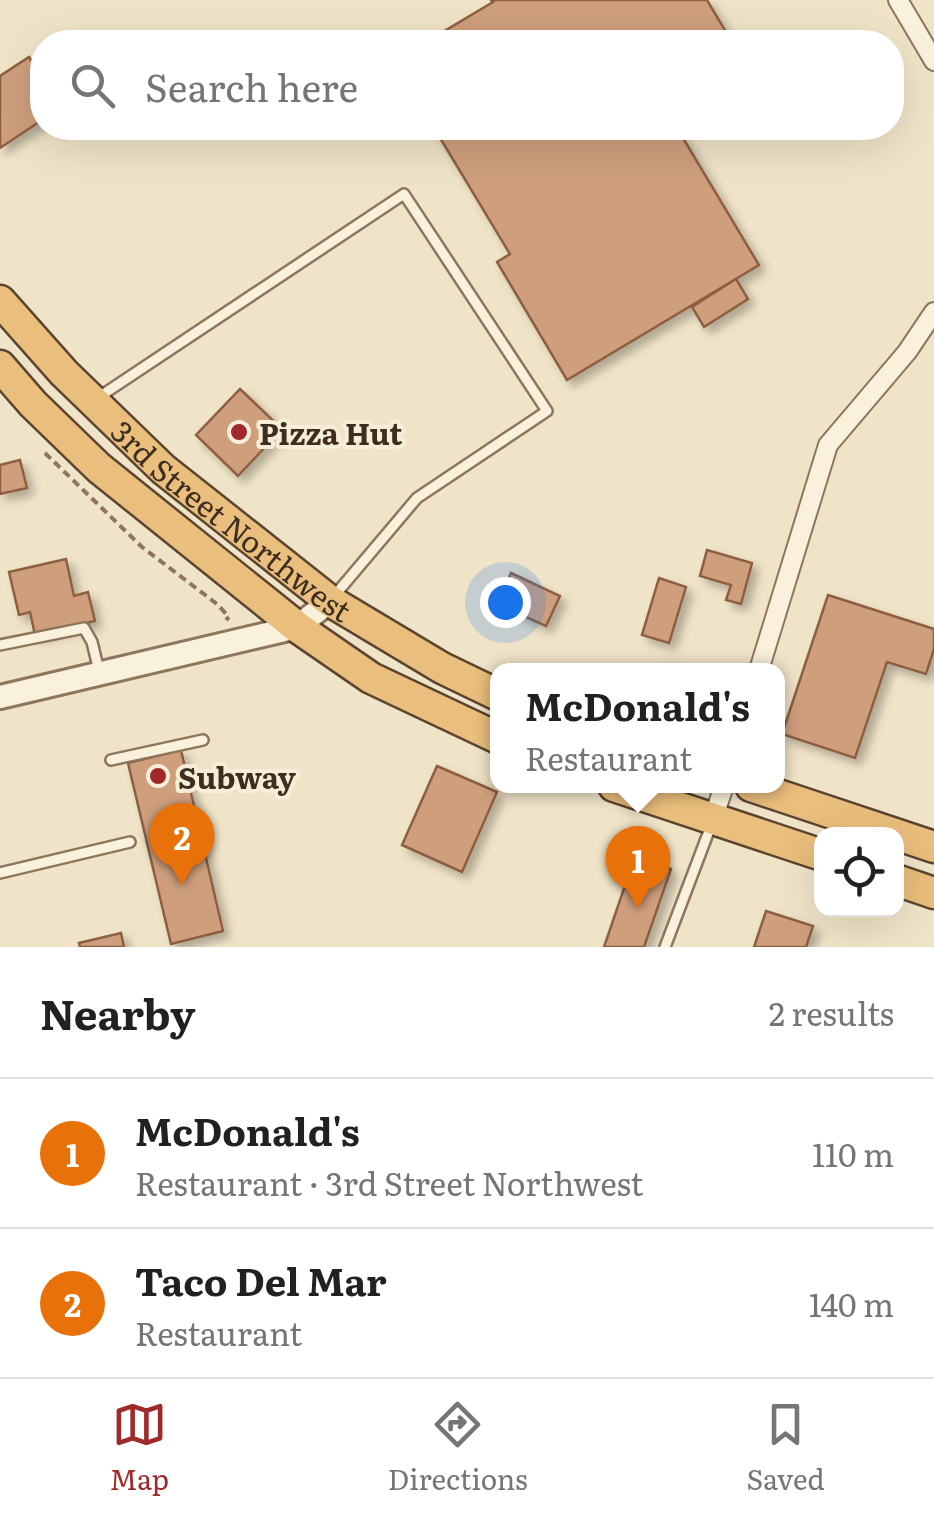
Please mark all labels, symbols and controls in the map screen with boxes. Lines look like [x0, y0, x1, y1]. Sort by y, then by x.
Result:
search box [30, 30, 904, 140]
text: Search here [145, 57, 358, 114]
icon: search [65, 58, 120, 113]
street label: 3rd Street Northwest [102, 409, 360, 631]
place label: Pizza Hut [259, 410, 403, 454]
marker: Pizza Hut [228, 421, 250, 443]
your location [480, 577, 531, 628]
popup [490, 663, 785, 793]
text: McDonald's [525, 676, 750, 733]
text: Restaurant [525, 733, 692, 781]
place label: Subway [178, 754, 297, 798]
marker: Subway [147, 765, 169, 787]
pin: 2 [150, 802, 214, 885]
pin: 1 [606, 826, 670, 908]
map controls [814, 827, 904, 917]
button: locate [814, 827, 904, 917]
text: Nearby [40, 981, 196, 1043]
text: 2 results [769, 988, 894, 1036]
text: McDonald's [135, 1101, 360, 1158]
text: 1 [66, 1129, 79, 1177]
text: 110 m [812, 1129, 894, 1177]
text: Restaurant · 3rd Street Northwest [135, 1158, 643, 1206]
text: Taco Del Mar [135, 1251, 387, 1308]
text: 2 [64, 1279, 81, 1327]
text: 140 m [809, 1279, 894, 1327]
text: Restaurant [135, 1308, 302, 1356]
tab: Map [109, 1397, 169, 1499]
tab: Directions [388, 1397, 528, 1499]
tab: Saved [747, 1397, 825, 1499]

